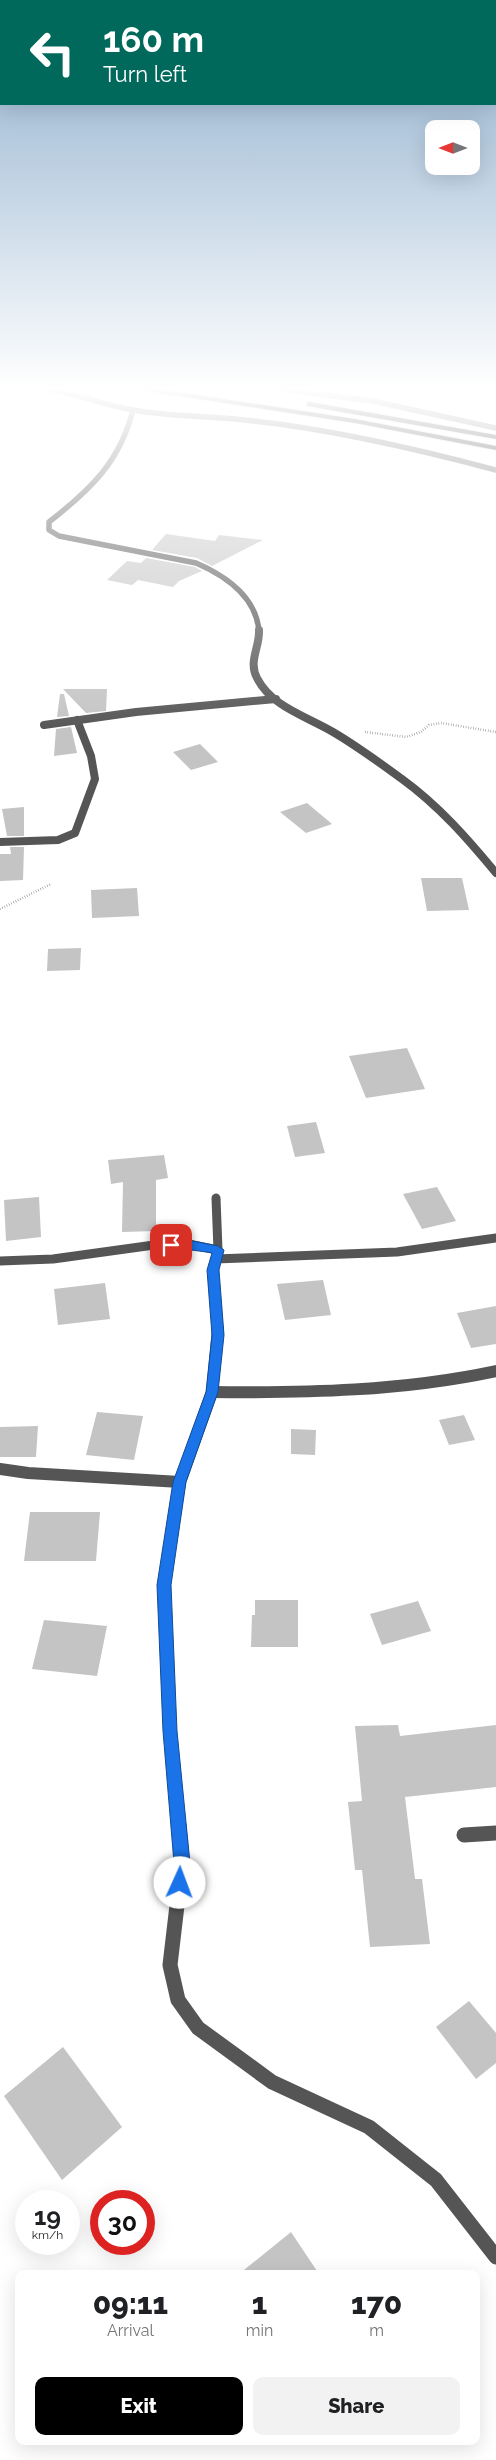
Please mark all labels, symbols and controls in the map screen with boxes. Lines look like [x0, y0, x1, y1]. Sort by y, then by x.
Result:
text: 160 m [103, 19, 204, 60]
icon: left [20, 20, 85, 85]
text: Turn left [103, 61, 187, 87]
north arrow [425, 120, 480, 175]
map controls [425, 120, 480, 175]
pin [150, 1224, 192, 1266]
icon: arrive [157, 1231, 185, 1259]
position arrow [153, 1856, 205, 1908]
speed limit sign: 30 [90, 2190, 155, 2255]
text: 19 [34, 2201, 61, 2231]
text: km/h [32, 2228, 63, 2242]
text: 09:11 [93, 2286, 168, 2321]
text: 1 [252, 2286, 267, 2321]
text: 170 [351, 2286, 402, 2321]
text: Arrival [107, 2321, 154, 2340]
text: min [246, 2321, 273, 2340]
text: m [369, 2321, 384, 2340]
button: Exit [35, 2377, 243, 2435]
button: Share [253, 2377, 460, 2435]

